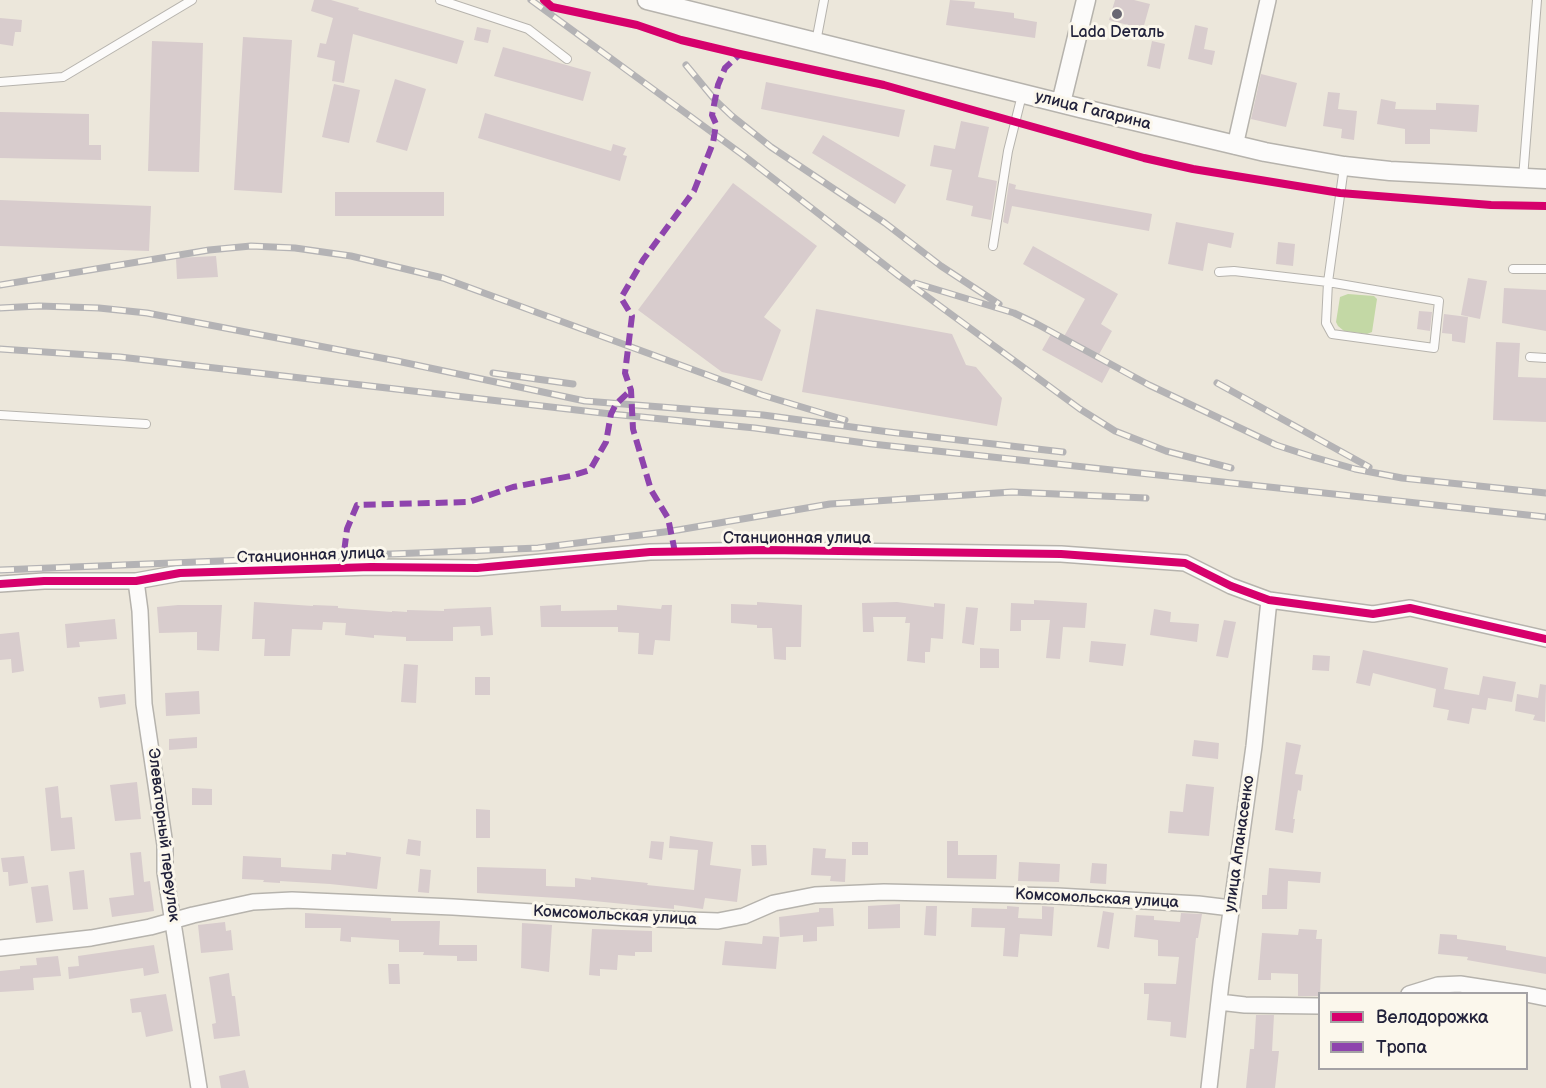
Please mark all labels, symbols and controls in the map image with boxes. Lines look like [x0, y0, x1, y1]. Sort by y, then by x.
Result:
marker: Lada Dеталь [1110, 7, 1124, 21]
place label: Lada Dеталь [1070, 23, 1164, 43]
street label: улица Гагарина [1033, 87, 1153, 135]
street label: Станционная улица [723, 529, 871, 549]
street label: Станционная улица [237, 544, 385, 568]
street label: Элеваторный переулок [143, 747, 183, 923]
street label: улица Апанасенко [1221, 774, 1259, 914]
street label: Комсомольская улица [1015, 885, 1179, 913]
street label: Комсомольская улица [533, 902, 697, 930]
legend [1318, 992, 1528, 1070]
text: Велодорожка [1376, 1007, 1489, 1028]
text: Тропа [1376, 1037, 1427, 1058]

